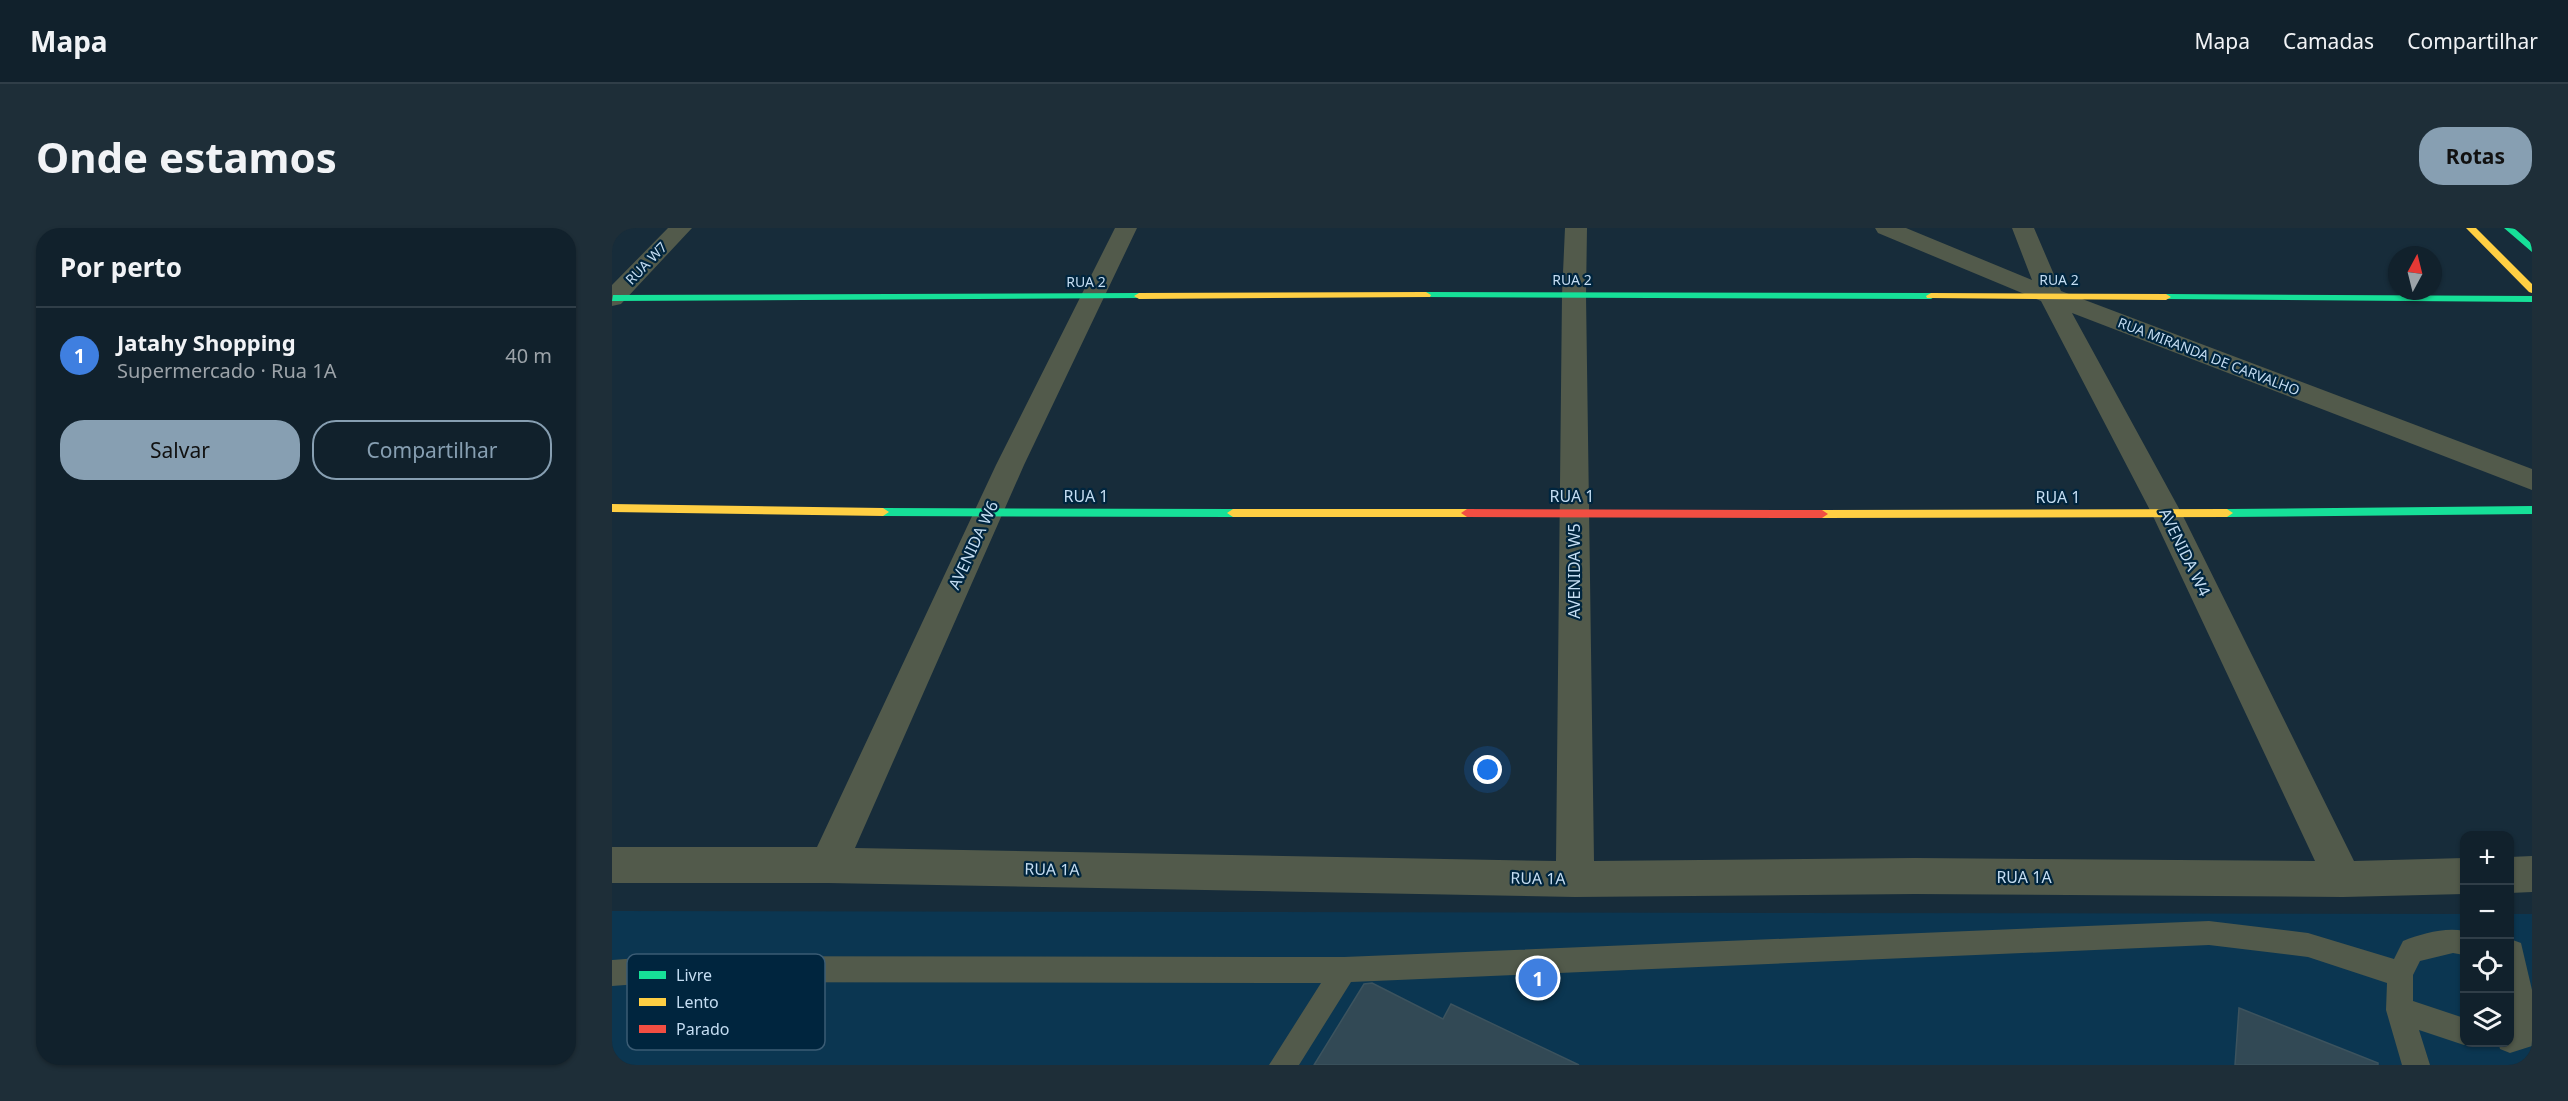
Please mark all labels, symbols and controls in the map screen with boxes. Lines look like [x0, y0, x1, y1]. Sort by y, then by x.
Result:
text: Mapa [30, 22, 108, 60]
text: Mapa [2194, 27, 2250, 55]
text: Camadas [2283, 27, 2374, 55]
text: Compartilhar [2407, 27, 2538, 55]
button: Rotas [2419, 127, 2532, 185]
text: Onde estamos [36, 128, 337, 185]
street label: RUA W7 [621, 238, 671, 288]
north arrow [2388, 246, 2442, 300]
text: Por perto [60, 249, 182, 285]
street label: RUA 2 [1552, 270, 1592, 289]
street label: RUA 2 [2039, 270, 2079, 289]
street label: RUA 2 [1066, 272, 1106, 291]
street label: RUA MIRANDA DE CARVALHO [2115, 313, 2303, 400]
text: Jatahy Shopping [117, 327, 296, 357]
text: 1 [74, 342, 85, 369]
text: 40 m [505, 342, 552, 369]
text: Supermercado · Rua 1A [117, 357, 336, 384]
button: Salvar [60, 420, 300, 480]
button: Compartilhar [312, 420, 552, 480]
street label: RUA 1 [1063, 485, 1109, 507]
street label: RUA 1 [1549, 485, 1595, 507]
street label: RUA 1 [2035, 486, 2081, 508]
street label: AVENIDA W6 [943, 497, 1003, 593]
street label: AVENIDA W4 [2154, 504, 2216, 600]
street label: AVENIDA W5 [1563, 523, 1585, 619]
your location [1473, 755, 1502, 784]
map controls [2460, 831, 2514, 1047]
button: + [2460, 831, 2514, 885]
street label: RUA 1A [1024, 858, 1081, 880]
street label: RUA 1A [1996, 866, 2052, 888]
street label: RUA 1A [1510, 867, 1567, 889]
button: − [2460, 885, 2514, 939]
button: locate [2460, 939, 2514, 993]
legend [627, 954, 825, 1050]
pin: 1 [1518, 956, 1558, 1000]
text: Livre [676, 964, 712, 986]
text: Lento [676, 991, 719, 1013]
button: layers [2460, 993, 2514, 1047]
text: Parado [676, 1018, 729, 1040]

